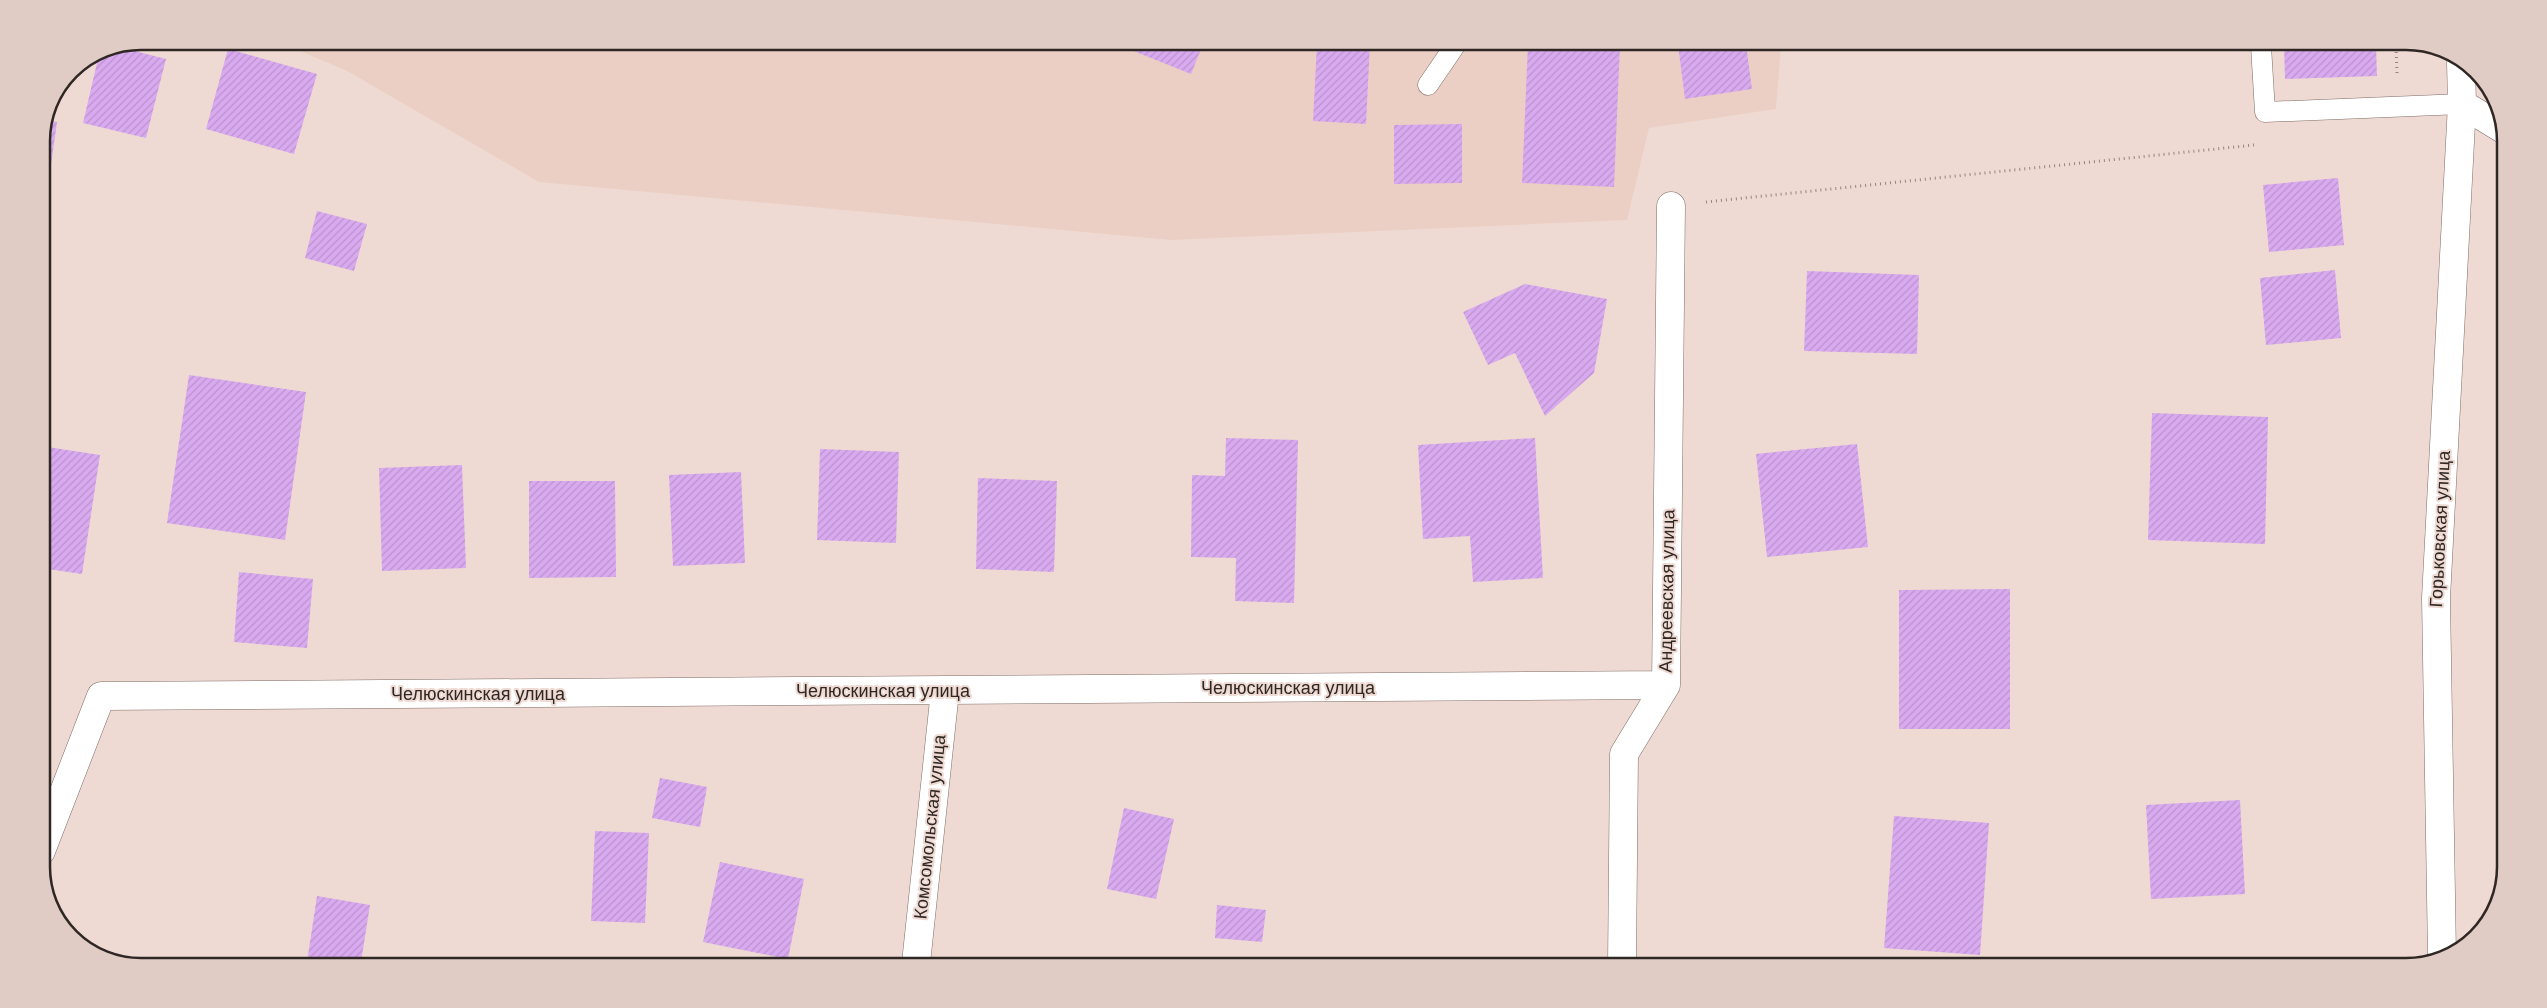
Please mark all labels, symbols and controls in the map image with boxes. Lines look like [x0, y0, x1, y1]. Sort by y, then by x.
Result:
street label: Горьковская улица [2426, 449, 2454, 608]
street label: Андреевская улица [1656, 508, 1678, 673]
street label: Челюскинская улица [1201, 678, 1376, 698]
street label: Челюскинская улица [796, 681, 971, 701]
street label: Челюскинская улица [391, 684, 566, 704]
street label: Комсомольская улица [910, 733, 950, 920]

